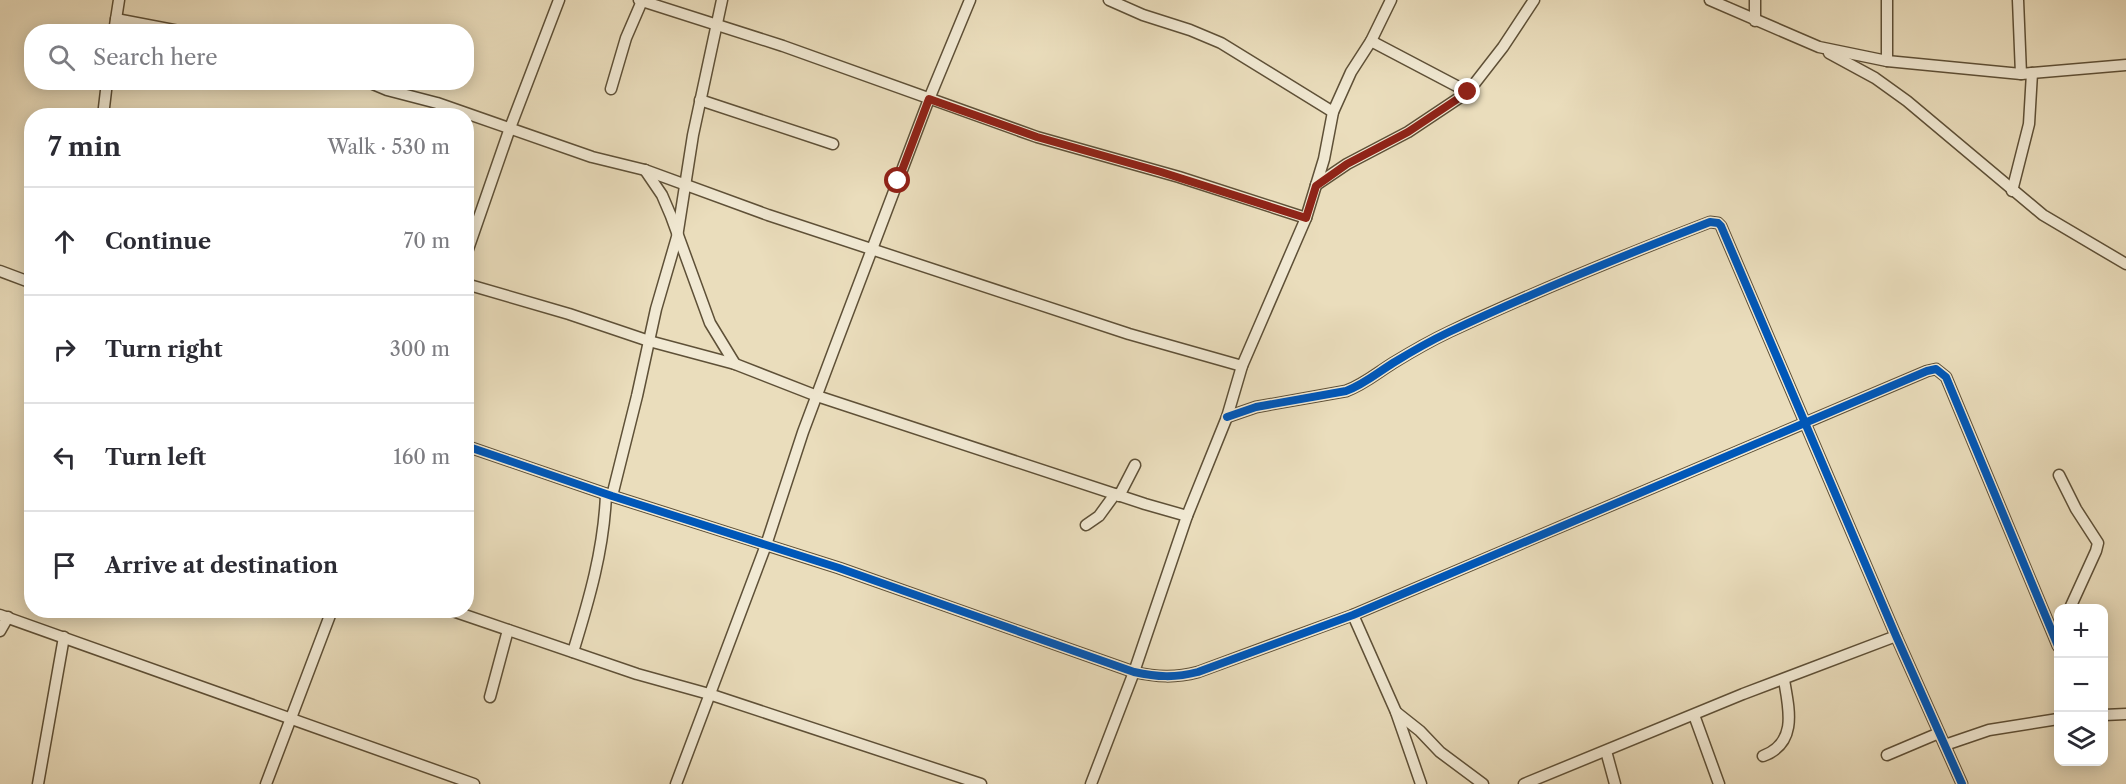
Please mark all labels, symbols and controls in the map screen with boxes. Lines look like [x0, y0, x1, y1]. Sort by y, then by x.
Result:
search box [24, 24, 474, 90]
icon: search [45, 41, 78, 74]
text: Search here [93, 44, 218, 71]
route end [1454, 78, 1480, 104]
text: 7 min [48, 131, 121, 163]
text: Walk · 530 m [327, 135, 450, 159]
route start [884, 167, 910, 193]
icon: ahead [48, 225, 81, 258]
text: Continue [105, 228, 211, 255]
text: 70 m [404, 229, 450, 253]
icon: right [48, 333, 81, 366]
text: Turn right [105, 336, 223, 363]
text: 300 m [390, 337, 450, 361]
icon: left [48, 441, 81, 474]
text: Turn left [105, 444, 206, 471]
text: 160 m [393, 445, 450, 469]
icon: arrive [48, 549, 81, 582]
text: Arrive at destination [105, 552, 338, 579]
map controls [2054, 604, 2108, 766]
button: + [2054, 604, 2108, 658]
button: − [2054, 658, 2108, 712]
button: layers [2054, 712, 2108, 766]

